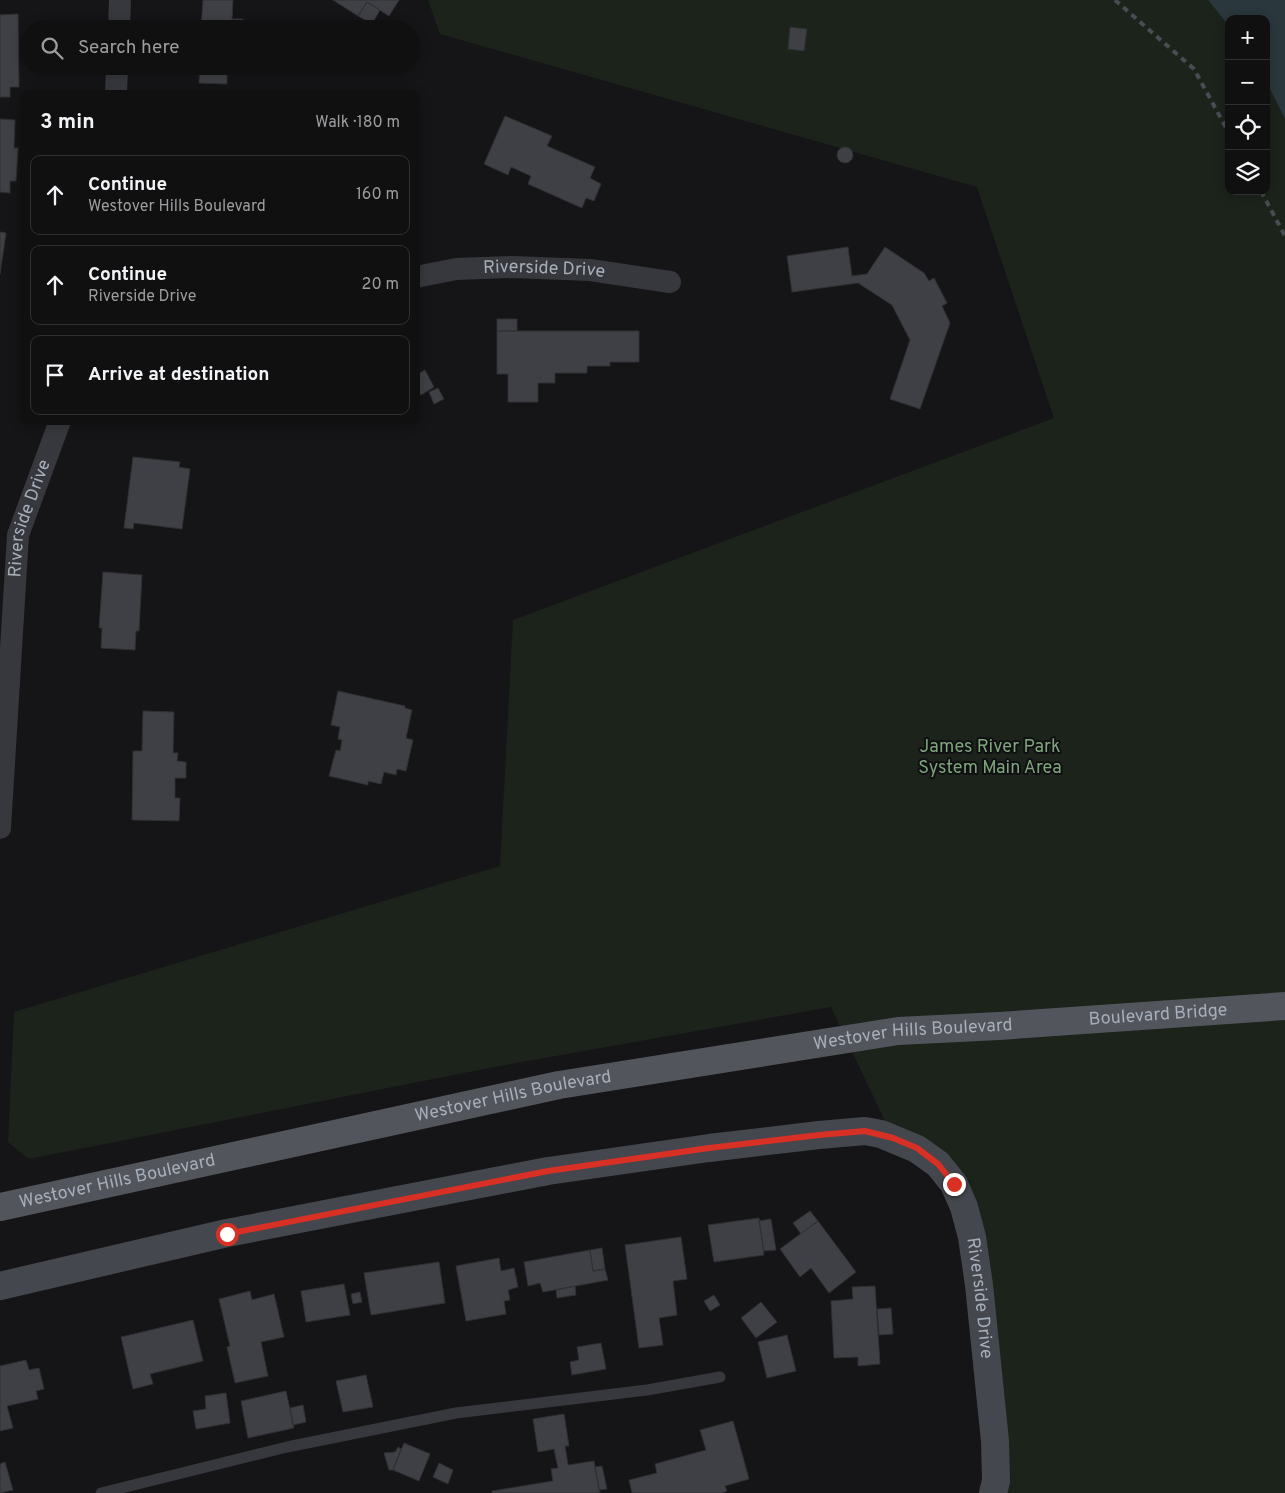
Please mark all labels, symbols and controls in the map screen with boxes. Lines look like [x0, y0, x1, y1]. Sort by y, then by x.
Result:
map controls [1225, 15, 1270, 195]
button: + [1225, 15, 1270, 60]
search box [20, 20, 420, 75]
icon: search [38, 34, 66, 62]
text: Search here [78, 36, 180, 60]
button: − [1225, 60, 1270, 105]
button: locate [1225, 105, 1270, 150]
text: 3 min [40, 109, 95, 136]
text: Walk · 180 m [315, 113, 400, 133]
button: layers [1225, 150, 1270, 195]
text: Continue [88, 173, 167, 197]
icon: ahead [41, 181, 69, 209]
text: 160 m [356, 185, 399, 205]
text: Westover Hills Boulevard [88, 197, 266, 217]
street label: Riverside Drive [483, 255, 607, 284]
text: Continue [88, 263, 167, 287]
icon: ahead [41, 271, 69, 299]
text: 20 m [362, 275, 399, 295]
text: Riverside Drive [88, 287, 196, 307]
icon: arrive [41, 361, 69, 389]
text: Arrive at destination [88, 363, 269, 387]
street label: Riverside Drive [4, 456, 56, 578]
park label: James River Park System Main Area [918, 736, 1062, 780]
street label: Boulevard Bridge [1088, 999, 1228, 1031]
street label: Westover Hills Boulevard [812, 1014, 1013, 1056]
street label: Westover Hills Boulevard [413, 1065, 613, 1128]
street label: Westover Hills Boulevard [17, 1149, 217, 1214]
route end [943, 1173, 966, 1196]
route start [216, 1223, 239, 1246]
street label: Riverside Drive [961, 1236, 998, 1360]

